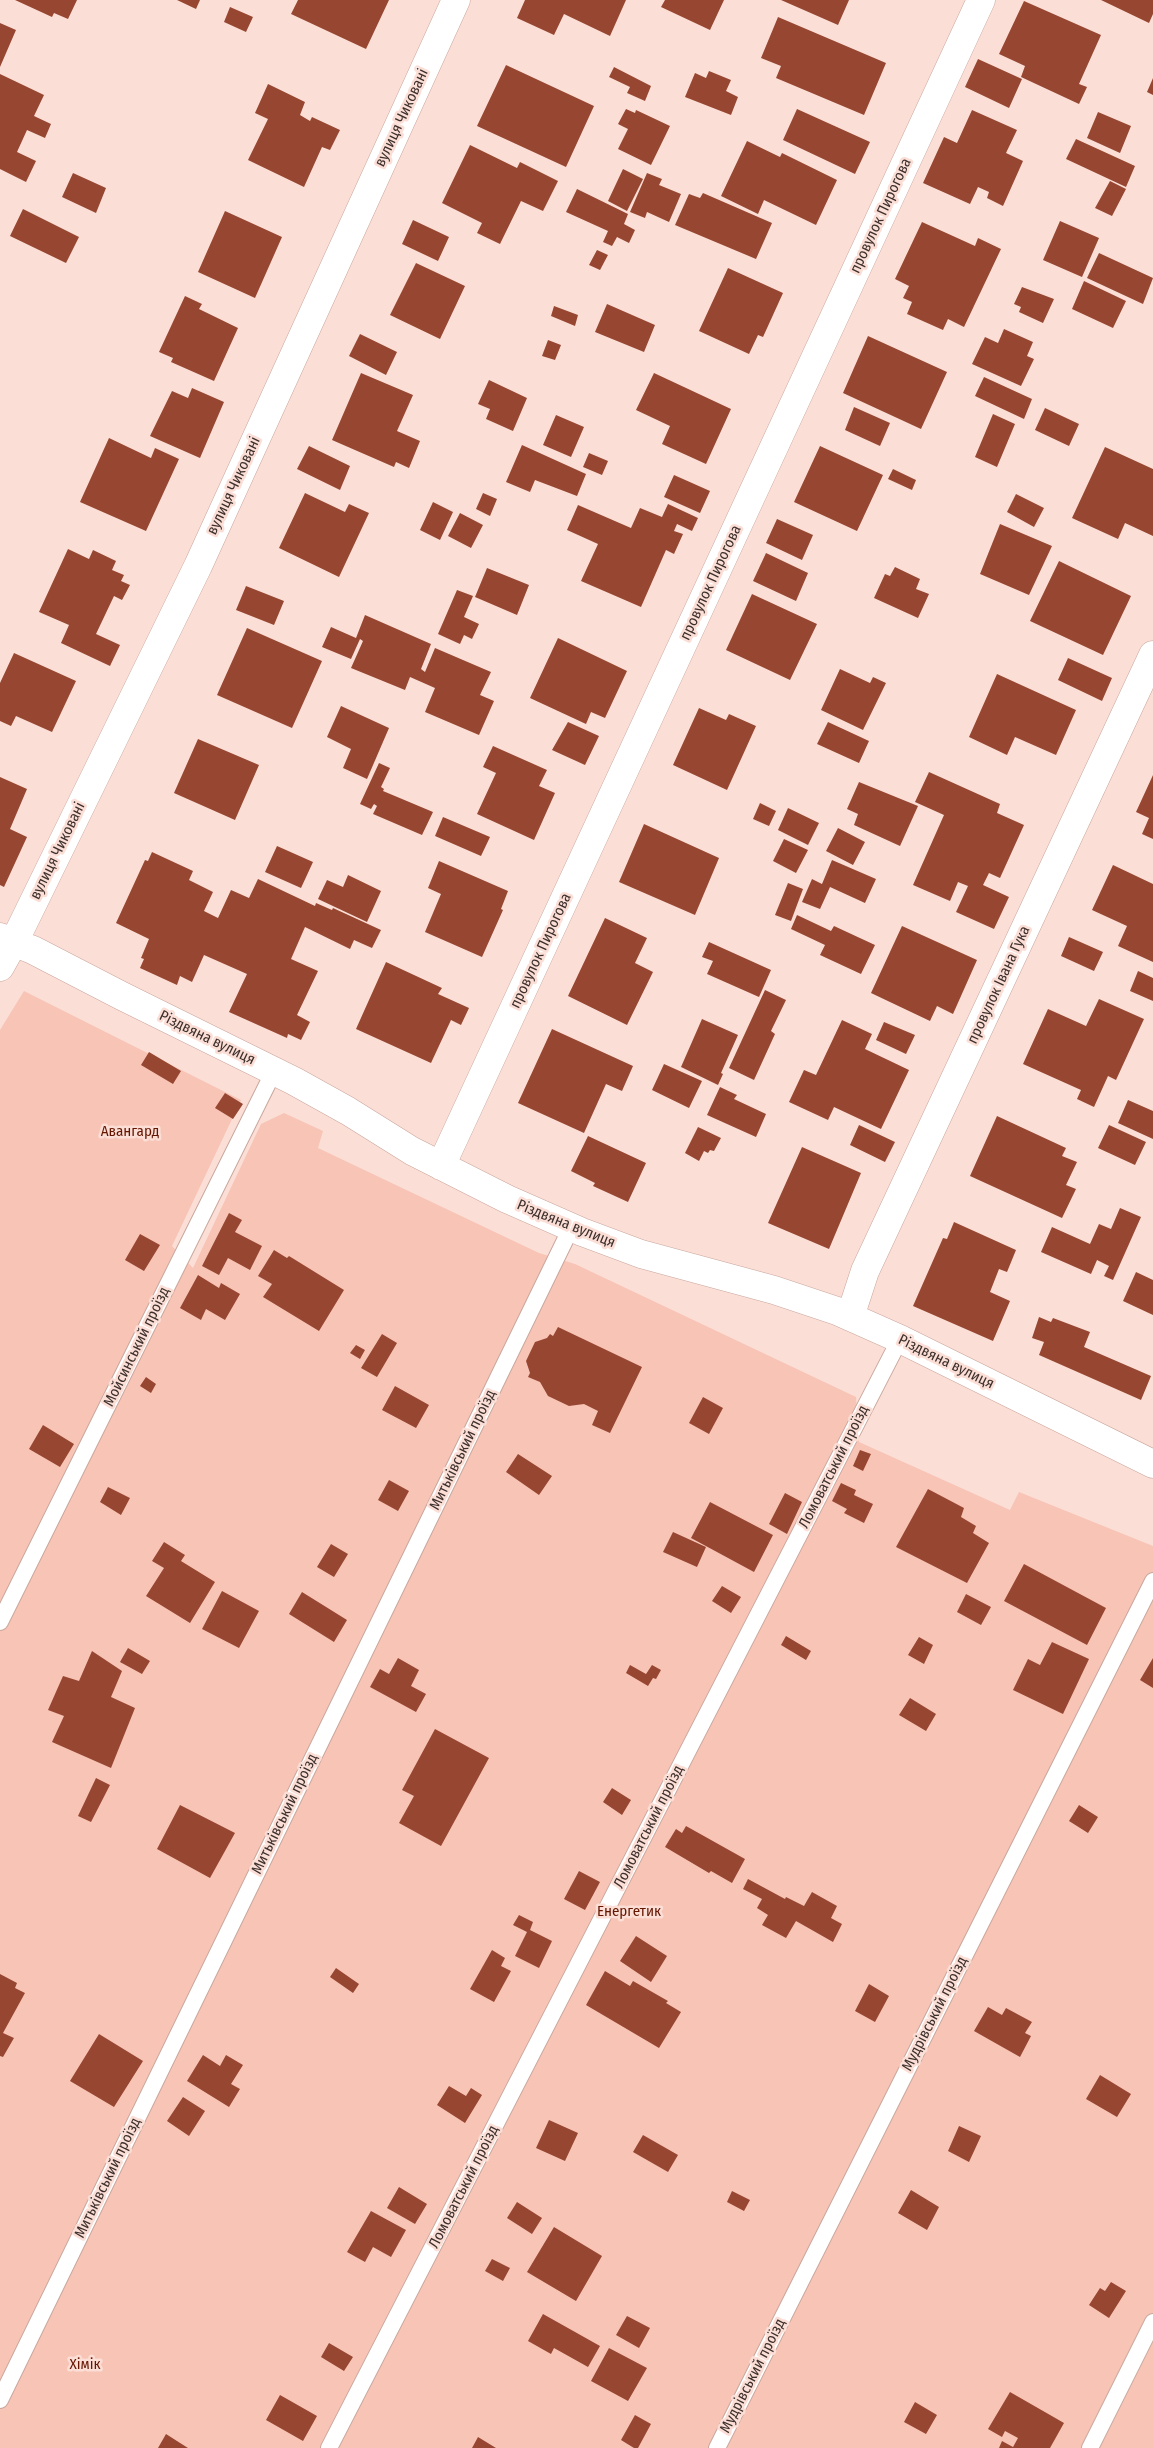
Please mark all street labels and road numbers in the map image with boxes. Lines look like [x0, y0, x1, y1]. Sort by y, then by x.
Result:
street label: вулиця Чиковані [371, 66, 433, 170]
street label: провулок Пирогова [846, 156, 916, 276]
street label: вулиця Чиковані [203, 434, 265, 538]
street label: провулок Пирогова [676, 523, 746, 643]
street label: вулиця Чиковані [27, 799, 89, 903]
street label: провулок Пирогова [506, 891, 576, 1011]
street label: провулок Івана Гука [964, 923, 1034, 1047]
street label: Різдвяна вулиця [156, 1007, 258, 1069]
street label: Різдвяна вулиця [514, 1196, 618, 1252]
street label: Мойсинський проїзд [100, 1284, 174, 1410]
street label: Різдвяна вулиця [895, 1331, 997, 1393]
street label: Митьківський проїзд [426, 1387, 500, 1513]
street label: Ломоватський проїзд [795, 1402, 873, 1532]
street label: Митьківський проїзд [248, 1751, 322, 1877]
street label: Ломоватський проїзд [610, 1762, 688, 1892]
street label: Мудрівський проїзд [898, 1954, 972, 2074]
street label: Митьківський проїзд [71, 2115, 145, 2241]
street label: Ломоватський проїзд [425, 2122, 503, 2252]
street label: Мудрівський проїзд [716, 2316, 790, 2436]

